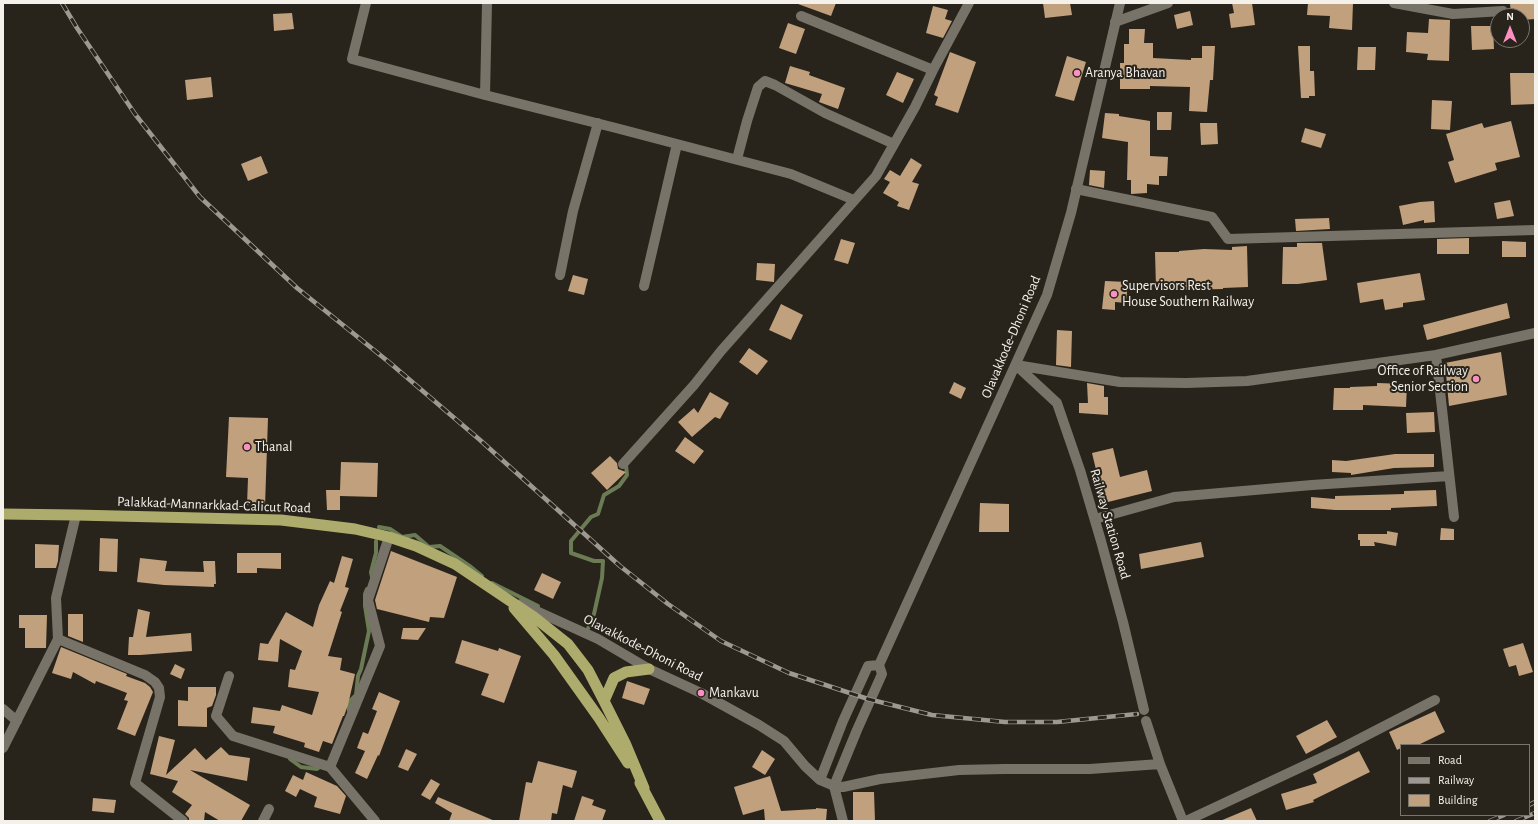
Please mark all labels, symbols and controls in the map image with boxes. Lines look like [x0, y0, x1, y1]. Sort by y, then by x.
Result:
north arrow [1490, 8, 1530, 48]
text: N [1506, 11, 1514, 22]
place label: Aranya Bhavan [1085, 65, 1165, 81]
marker: Aranya Bhavan [1072, 68, 1082, 78]
street label: Olavakkode-Dhoni Road [978, 273, 1044, 401]
place label: Supervisors Rest House Southern Railway [1122, 278, 1254, 310]
marker: Supervisors Rest House Southern Railway [1109, 289, 1119, 299]
place label: Office of Railway Senior Section [1378, 363, 1468, 396]
marker: Office of Railway Senior Section [1471, 374, 1481, 384]
place label: Thanal [255, 439, 292, 455]
marker: Thanal [242, 442, 252, 452]
street label: Railway Station Road [1086, 467, 1134, 581]
street label: Palakkad-Mannarkkad-Calicut Road [117, 493, 311, 517]
street label: Olavakkode-Dhoni Road [581, 611, 705, 685]
place label: Mankavu [709, 685, 759, 701]
marker: Mankavu [696, 688, 706, 698]
legend [1400, 744, 1530, 816]
text: Road [1438, 754, 1462, 766]
text: Railway [1438, 774, 1474, 786]
text: Building [1438, 794, 1478, 806]

